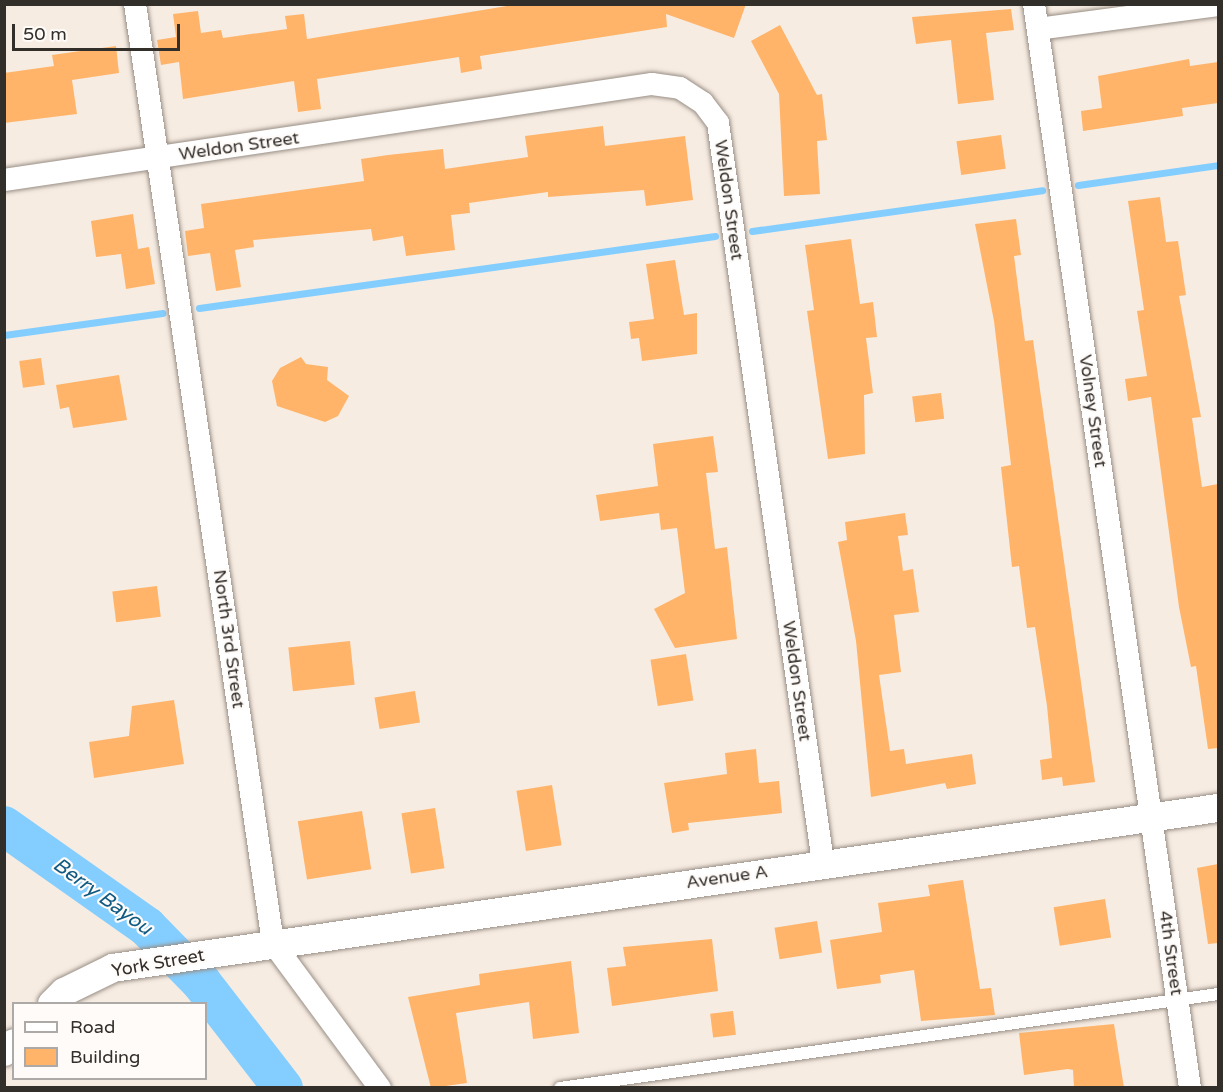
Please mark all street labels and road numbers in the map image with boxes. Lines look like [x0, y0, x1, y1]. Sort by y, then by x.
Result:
street label: Weldon Street [177, 127, 301, 165]
street label: Weldon Street [710, 138, 748, 262]
street label: Volney Street [1074, 353, 1112, 469]
street label: North 3rd Street [209, 568, 249, 710]
street label: Weldon Street [778, 619, 816, 743]
street label: Avenue A [685, 861, 769, 893]
street label: 4th Street [1154, 909, 1188, 997]
street label: York Street [110, 944, 206, 982]

